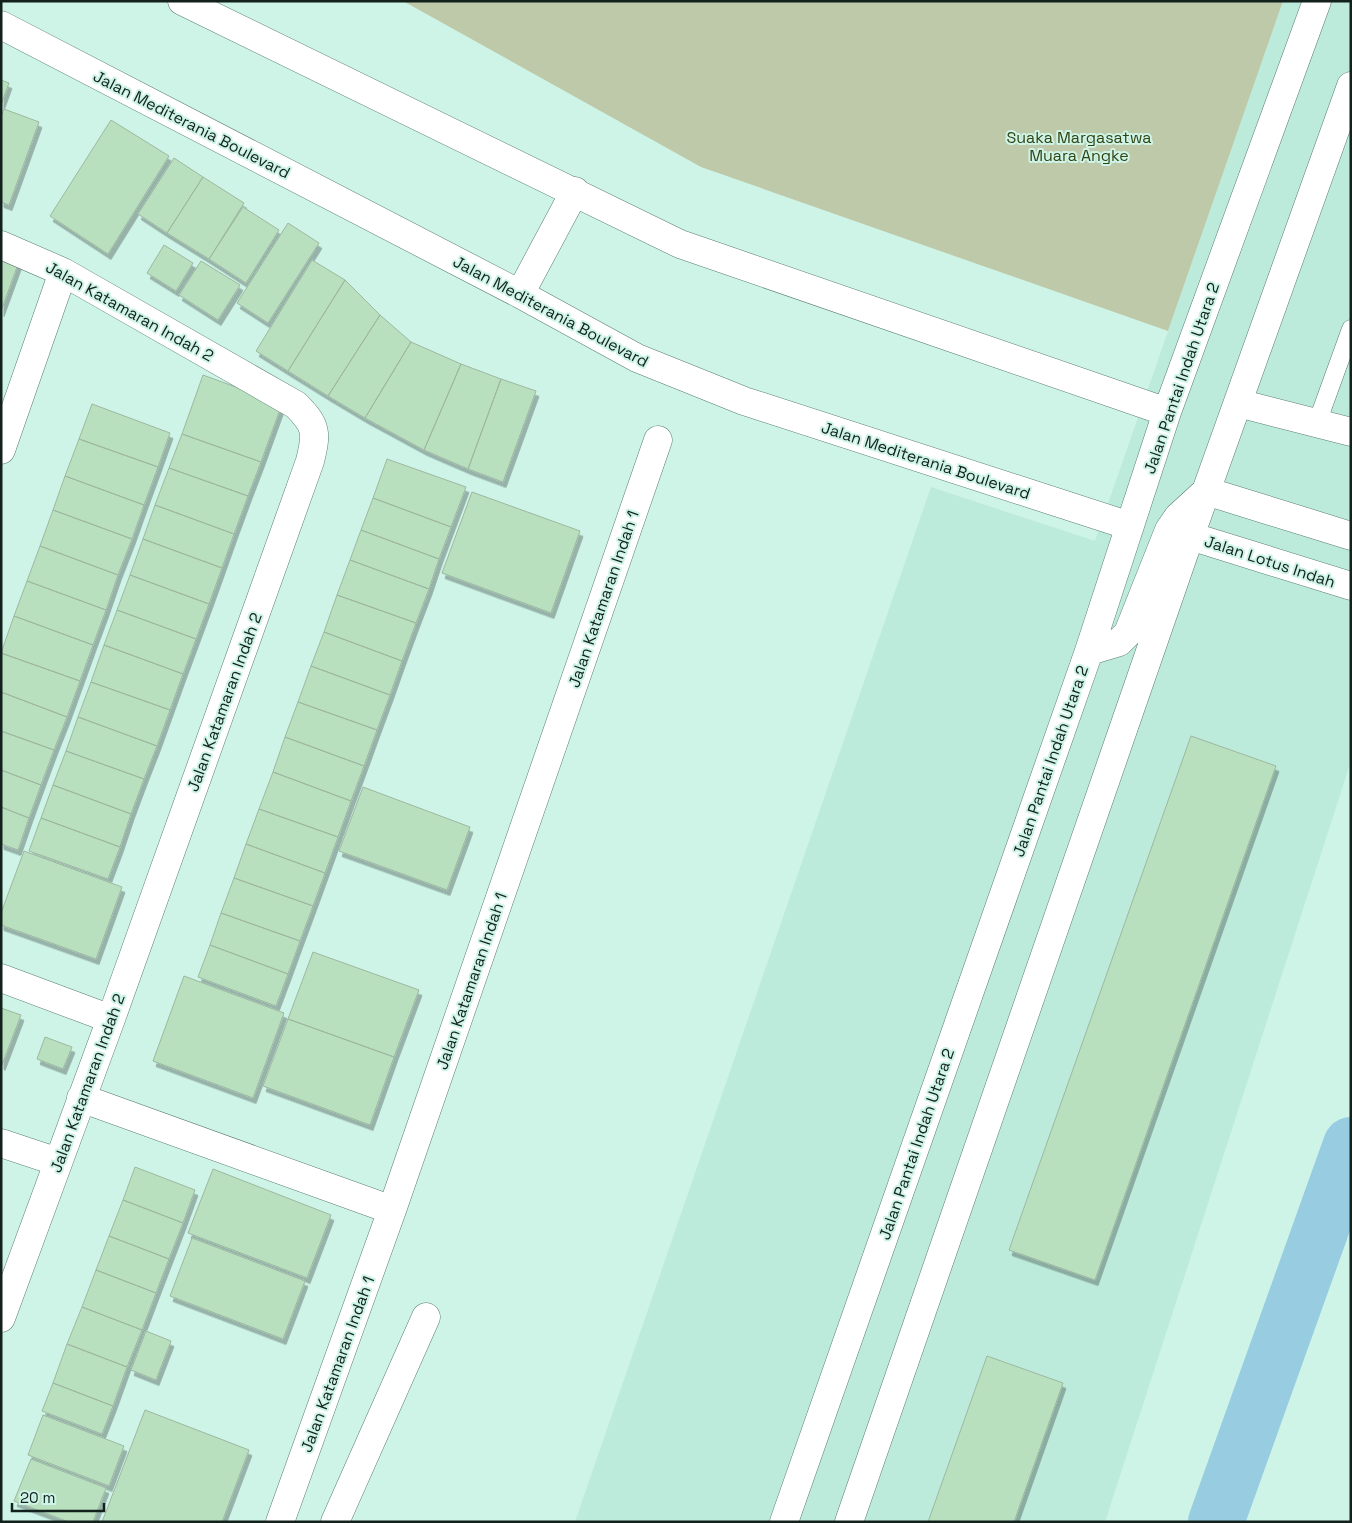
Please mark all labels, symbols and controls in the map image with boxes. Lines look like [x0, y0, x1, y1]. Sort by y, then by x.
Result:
street label: Jalan Mediterania Boulevard [90, 66, 294, 183]
park label: Suaka Margasatwa Muara Angke [1006, 127, 1152, 166]
street label: Jalan Mediterania Boulevard [449, 251, 652, 372]
street label: Jalan Katamaran Indah 2 [42, 256, 217, 366]
street label: Jalan Pantai Indah Utara 2 [1139, 280, 1224, 477]
street label: Jalan Mediterania Boulevard [819, 417, 1033, 504]
street label: Jalan Katamaran Indah 1 [563, 508, 644, 690]
street label: Jalan Lotus Indah [1202, 530, 1338, 593]
street label: Jalan Katamaran Indah 2 [182, 610, 267, 795]
street label: Jalan Pantai Indah Utara 2 [1008, 663, 1093, 860]
street label: Jalan Katamaran Indah 1 [431, 890, 512, 1072]
street label: Jalan Katamaran Indah 2 [45, 991, 130, 1176]
street label: Jalan Pantai Indah Utara 2 [874, 1046, 959, 1243]
street label: Jalan Katamaran Indah 1 [296, 1273, 379, 1455]
scale bar [12, 1480, 105, 1512]
text: 20 m [20, 1488, 55, 1507]

